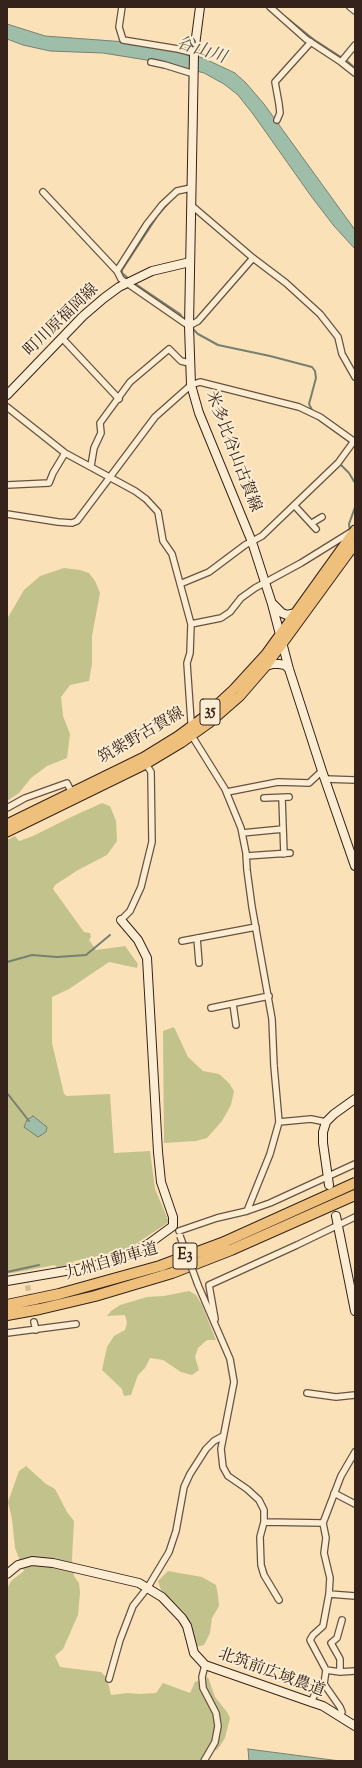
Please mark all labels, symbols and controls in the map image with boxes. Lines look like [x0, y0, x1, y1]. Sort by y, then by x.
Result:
water label: 谷山川 [174, 34, 228, 70]
street label: 町川原福岡線 [21, 281, 103, 361]
street label: 米多比谷山古賀線 [200, 389, 264, 515]
road number: 35 [200, 699, 220, 725]
street label: 筑紫野古賀線 [96, 705, 188, 769]
street label: 九州自動車道 [63, 1241, 161, 1285]
road number: E3 [173, 1243, 197, 1269]
street label: 北筑前広域農道 [215, 1646, 327, 1702]

